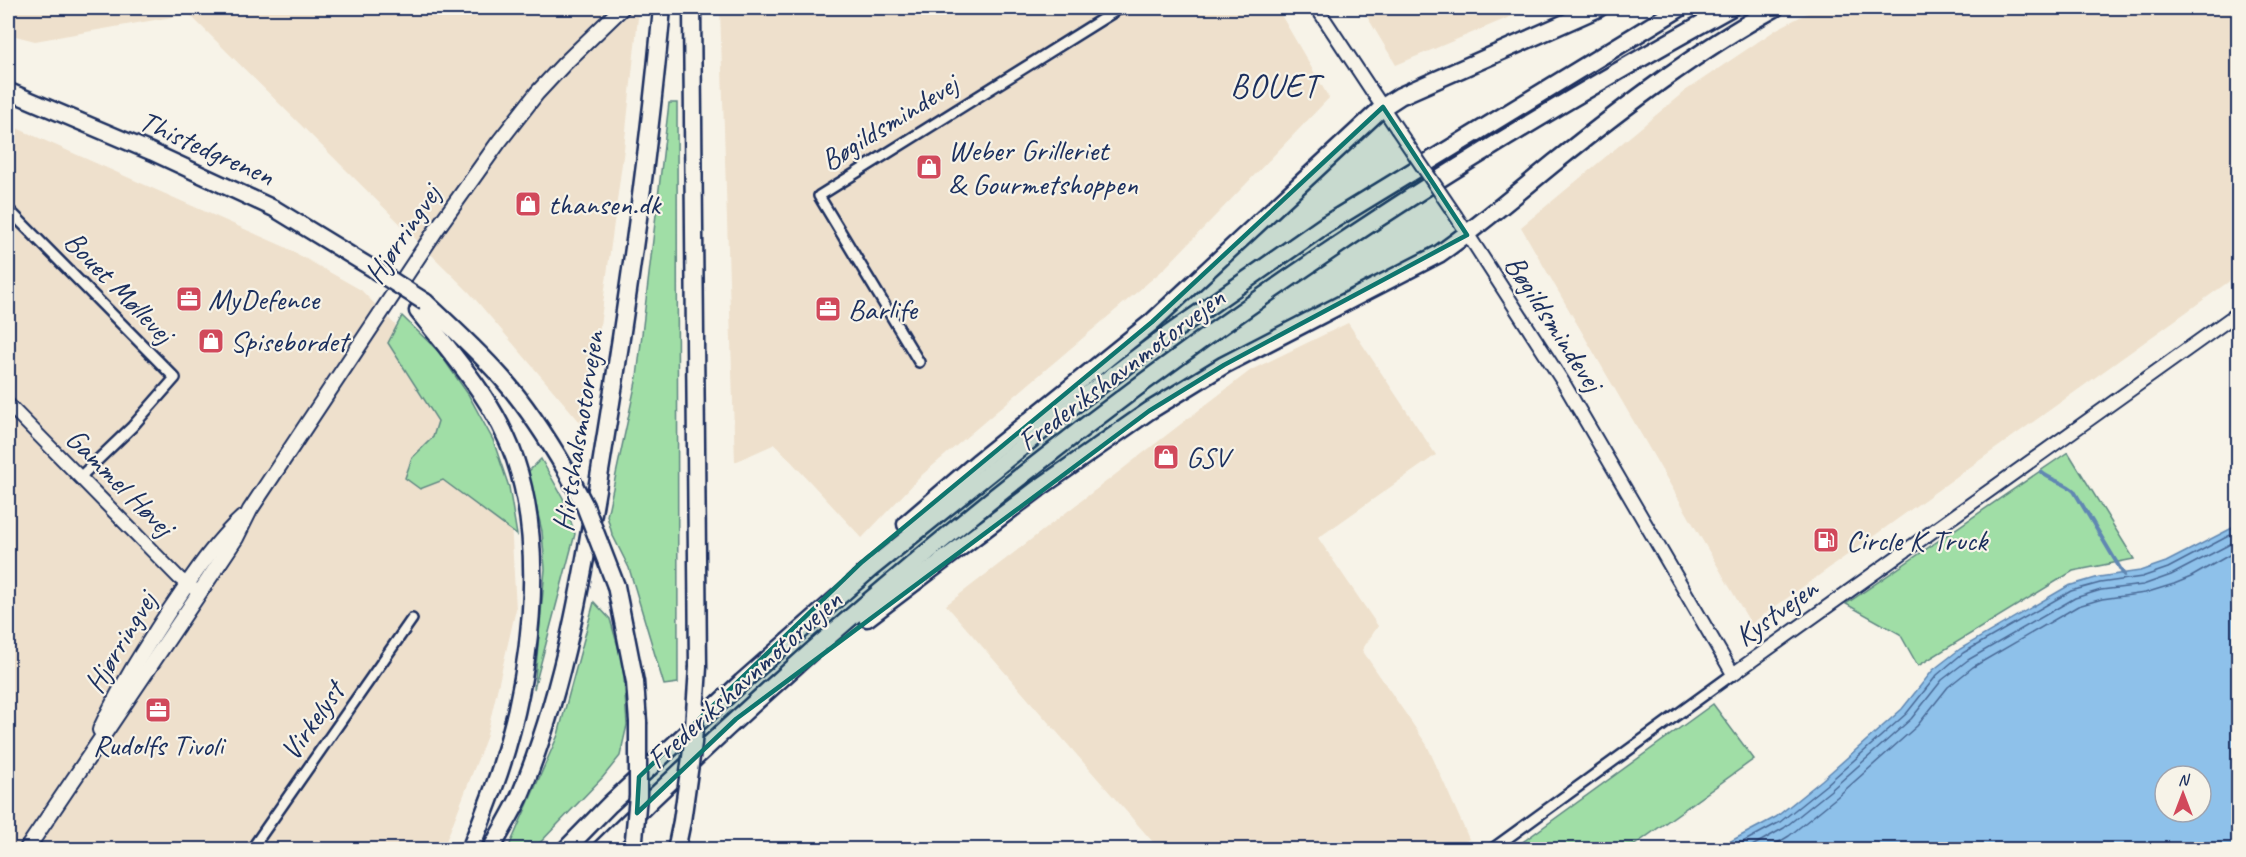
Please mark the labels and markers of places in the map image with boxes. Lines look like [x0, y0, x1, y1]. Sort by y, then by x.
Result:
place label: Weber Grilleriet & Gourmetshoppen [948, 131, 1138, 203]
shop icon: Weber Grilleriet & Gourmetshoppen [914, 152, 944, 182]
place label: thansen.dk [548, 185, 662, 223]
shop icon: thansen.dk [513, 189, 543, 219]
place label: MyDefence [208, 280, 321, 318]
office icon: MyDefence [174, 284, 204, 314]
place label: Barlife [848, 290, 919, 328]
office icon: Barlife [813, 294, 843, 324]
place label: Spisebordet [230, 322, 351, 360]
shop icon: Spisebordet [196, 326, 226, 356]
place label: GSV [1186, 438, 1234, 476]
shop icon: GSV [1151, 442, 1181, 472]
place label: Circle K Truck [1846, 521, 1989, 559]
fuel station icon: Circle K Truck [1811, 525, 1841, 555]
office icon: Rudolfs Tivoli [143, 695, 173, 725]
place label: Rudolfs Tivoli [93, 726, 227, 764]

